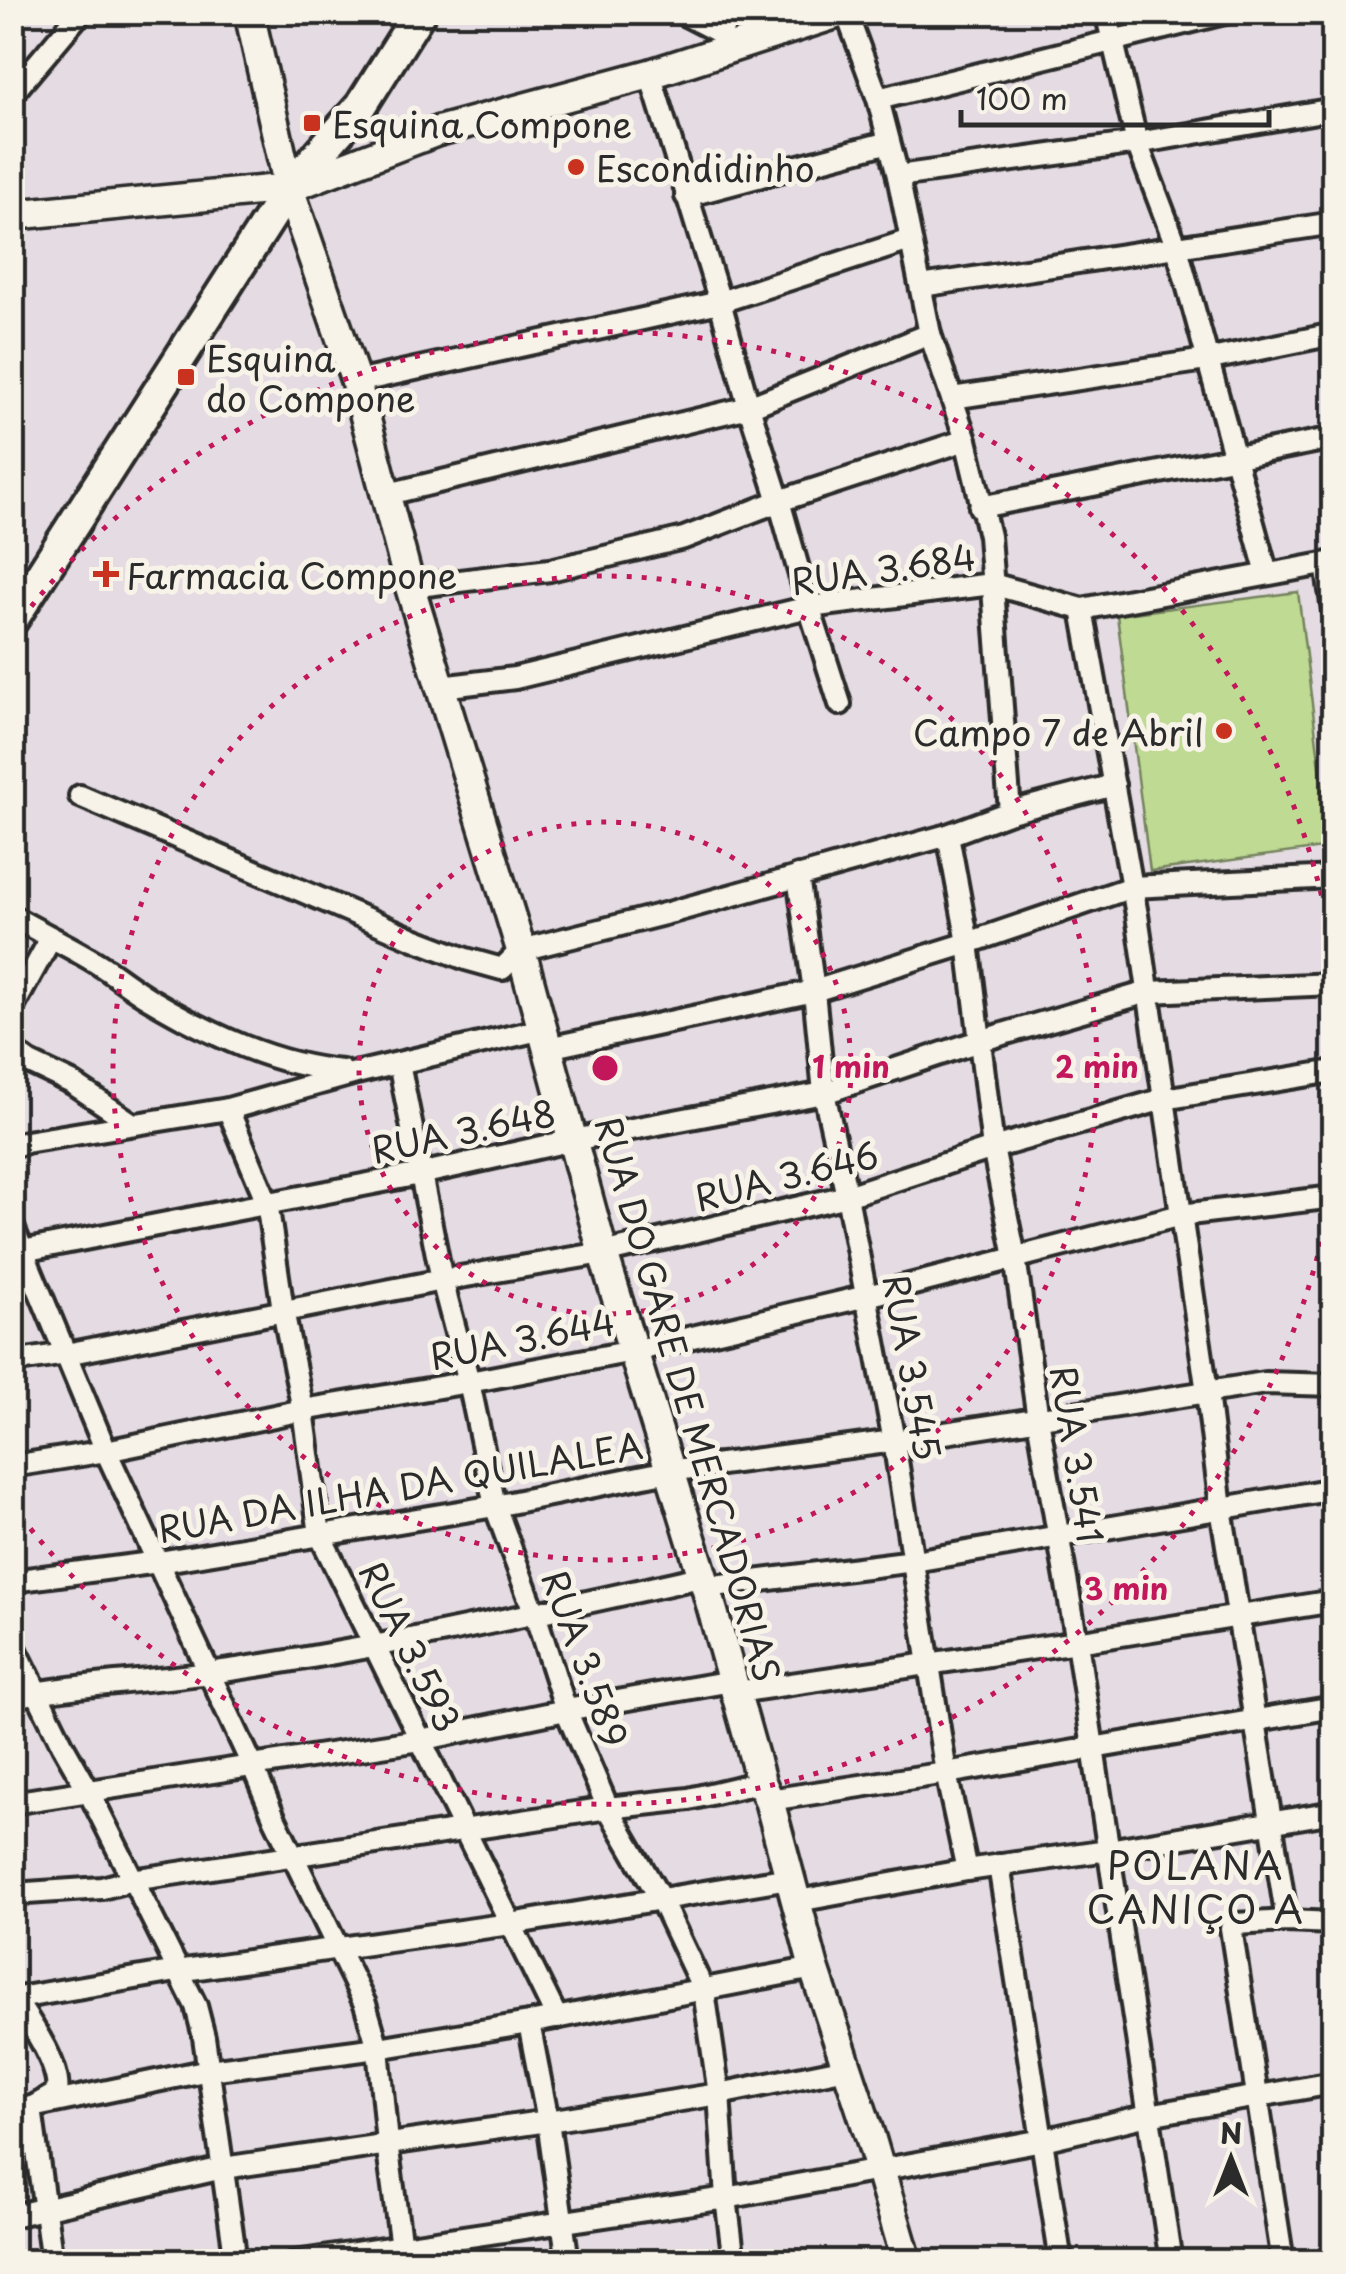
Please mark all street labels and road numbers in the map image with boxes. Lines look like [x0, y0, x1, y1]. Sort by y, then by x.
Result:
street label: RUA 3.684 [787, 529, 979, 607]
street label: RUA 3.648 [366, 1085, 560, 1175]
street label: RUA DO GARE DE MERCADORIAS [583, 1110, 795, 1688]
street label: RUA 3.646 [689, 1127, 883, 1223]
street label: RUA 3.545 [871, 1270, 955, 1464]
street label: RUA 3.644 [425, 1294, 619, 1382]
street label: RUA 3.541 [1038, 1362, 1118, 1546]
street label: RUA DA ILHA DA QUILALEA [153, 1417, 647, 1555]
street label: RUA 3.593 [347, 1552, 475, 1740]
street label: RUA 3.589 [530, 1562, 642, 1754]

